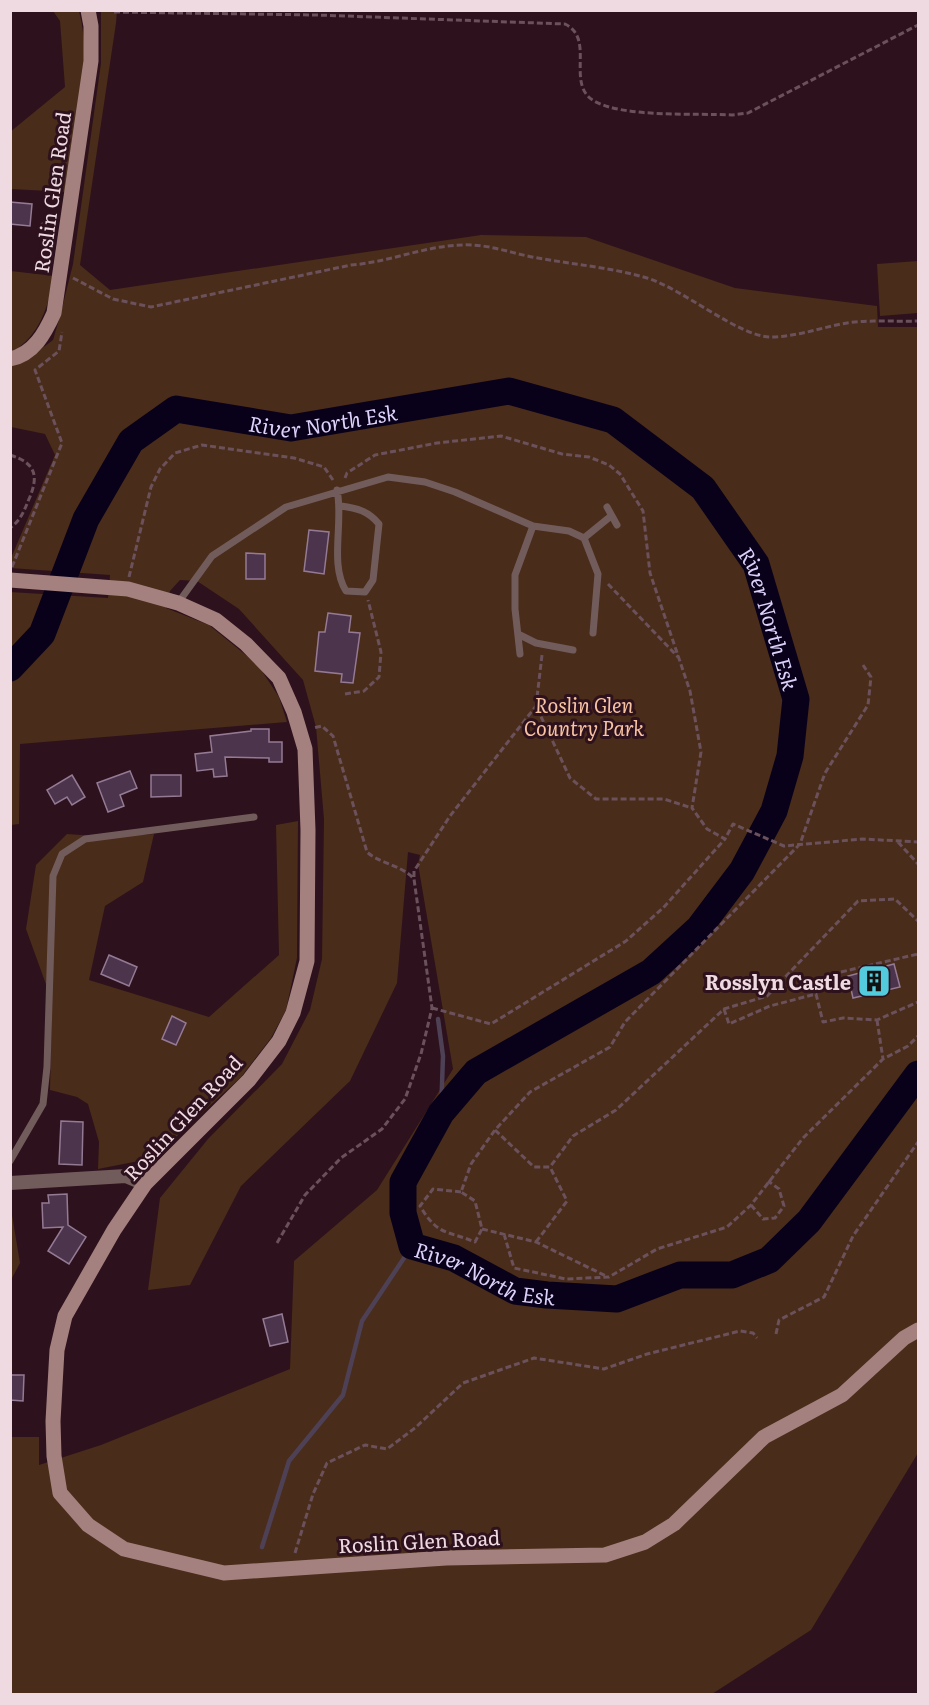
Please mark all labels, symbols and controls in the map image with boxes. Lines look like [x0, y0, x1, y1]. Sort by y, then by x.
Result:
street label: Roslin Glen Road [25, 109, 77, 275]
water label: River North Esk [247, 395, 400, 443]
water label: River North Esk [732, 540, 808, 694]
park label: Roslin Glen Country Park [524, 689, 644, 742]
building icon: Rosslyn Castle [856, 963, 892, 999]
place label: Rosslyn Castle [705, 966, 851, 996]
street label: Roslin Glen Road [116, 1047, 248, 1187]
water label: River North Esk [411, 1232, 556, 1311]
street label: Roslin Glen Road [337, 1521, 501, 1559]

